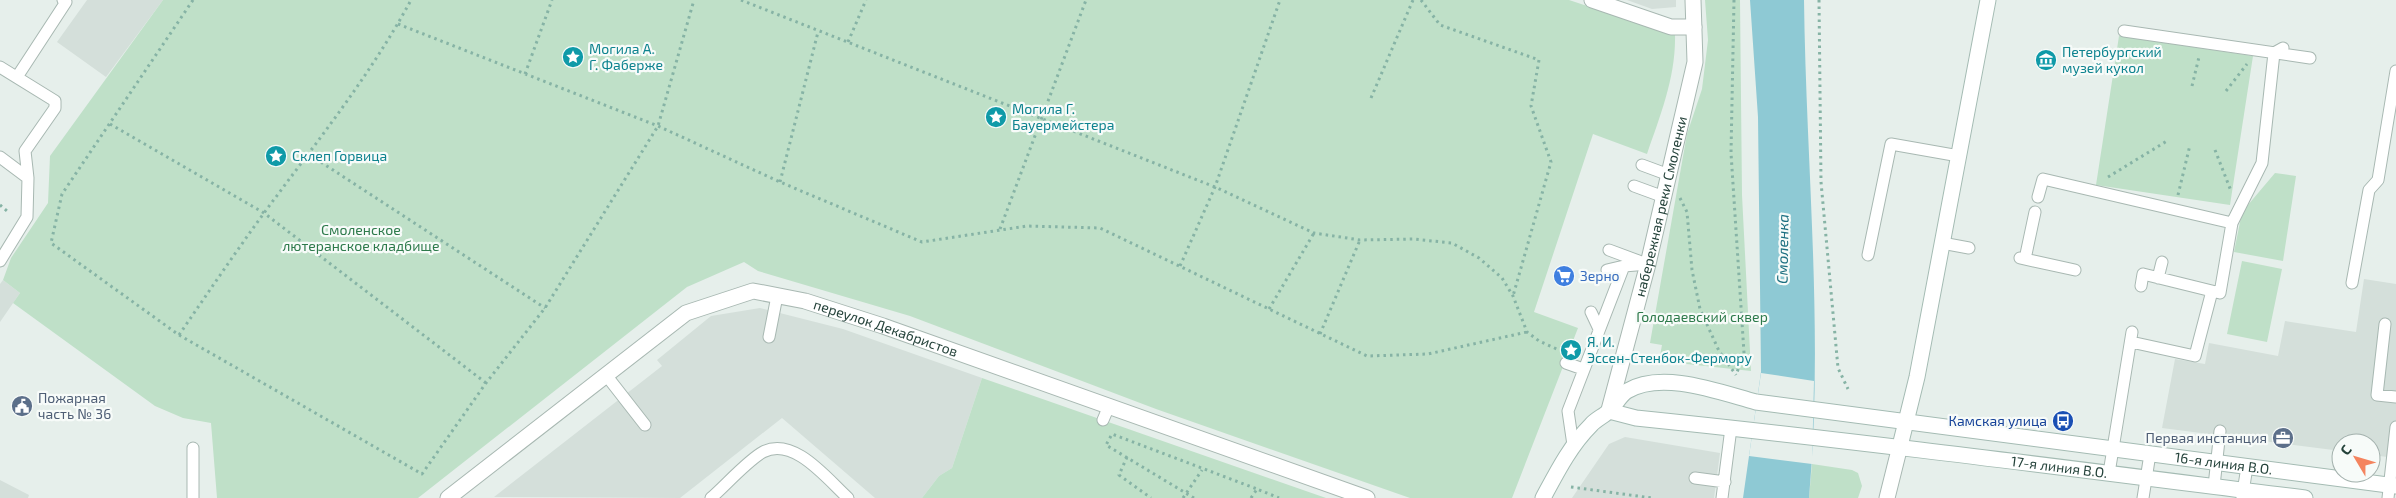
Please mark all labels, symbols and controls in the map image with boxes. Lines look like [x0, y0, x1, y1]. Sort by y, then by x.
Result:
place label: Могила А. Г. Фаберже [589, 40, 663, 73]
place label: Петербургский музей кукол [2062, 43, 2162, 76]
place icon: Могила А. Г. Фаберже [561, 45, 585, 69]
museum icon: Петербургский музей кукол [2034, 48, 2058, 72]
place label: Могила Г. Бауермейстера [1012, 100, 1115, 133]
place icon: Могила Г. Бауермейстера [984, 105, 1008, 129]
street label: набережная реки Смоленки [1631, 114, 1690, 299]
place icon: Склеп Горвица [264, 144, 288, 168]
place label: Склеп Горвица [292, 147, 387, 164]
water label: Смоленка [1772, 214, 1792, 284]
park label: Смоленское лютеранское кладбище [282, 221, 440, 254]
supermarket icon: Зерно [1552, 264, 1576, 288]
place label: Зерно [1580, 267, 1620, 284]
street label: переулок Декабристов [812, 295, 960, 360]
park label: Голодаевский сквер [1636, 308, 1768, 325]
place label: Я. И. Эссен-Стенбок-Фермору [1587, 333, 1752, 366]
place icon: Я. И. Эссен-Стенбок-Фермору [1559, 338, 1583, 362]
place label: Пожарная часть № 36 [38, 389, 111, 422]
public building icon: Пожарная часть № 36 [10, 394, 34, 418]
bus stop icon: Камская улица [2051, 409, 2075, 433]
place label: Камская улица [1948, 412, 2047, 429]
office icon: Первая инстанция [2271, 426, 2295, 450]
place label: Первая инстанция [2146, 429, 2267, 446]
north arrow [2331, 433, 2381, 483]
text: С [2336, 441, 2355, 458]
street label: 16-я линия В.О. [2174, 448, 2273, 478]
street label: 17-я линия В.О. [2010, 452, 2108, 481]

